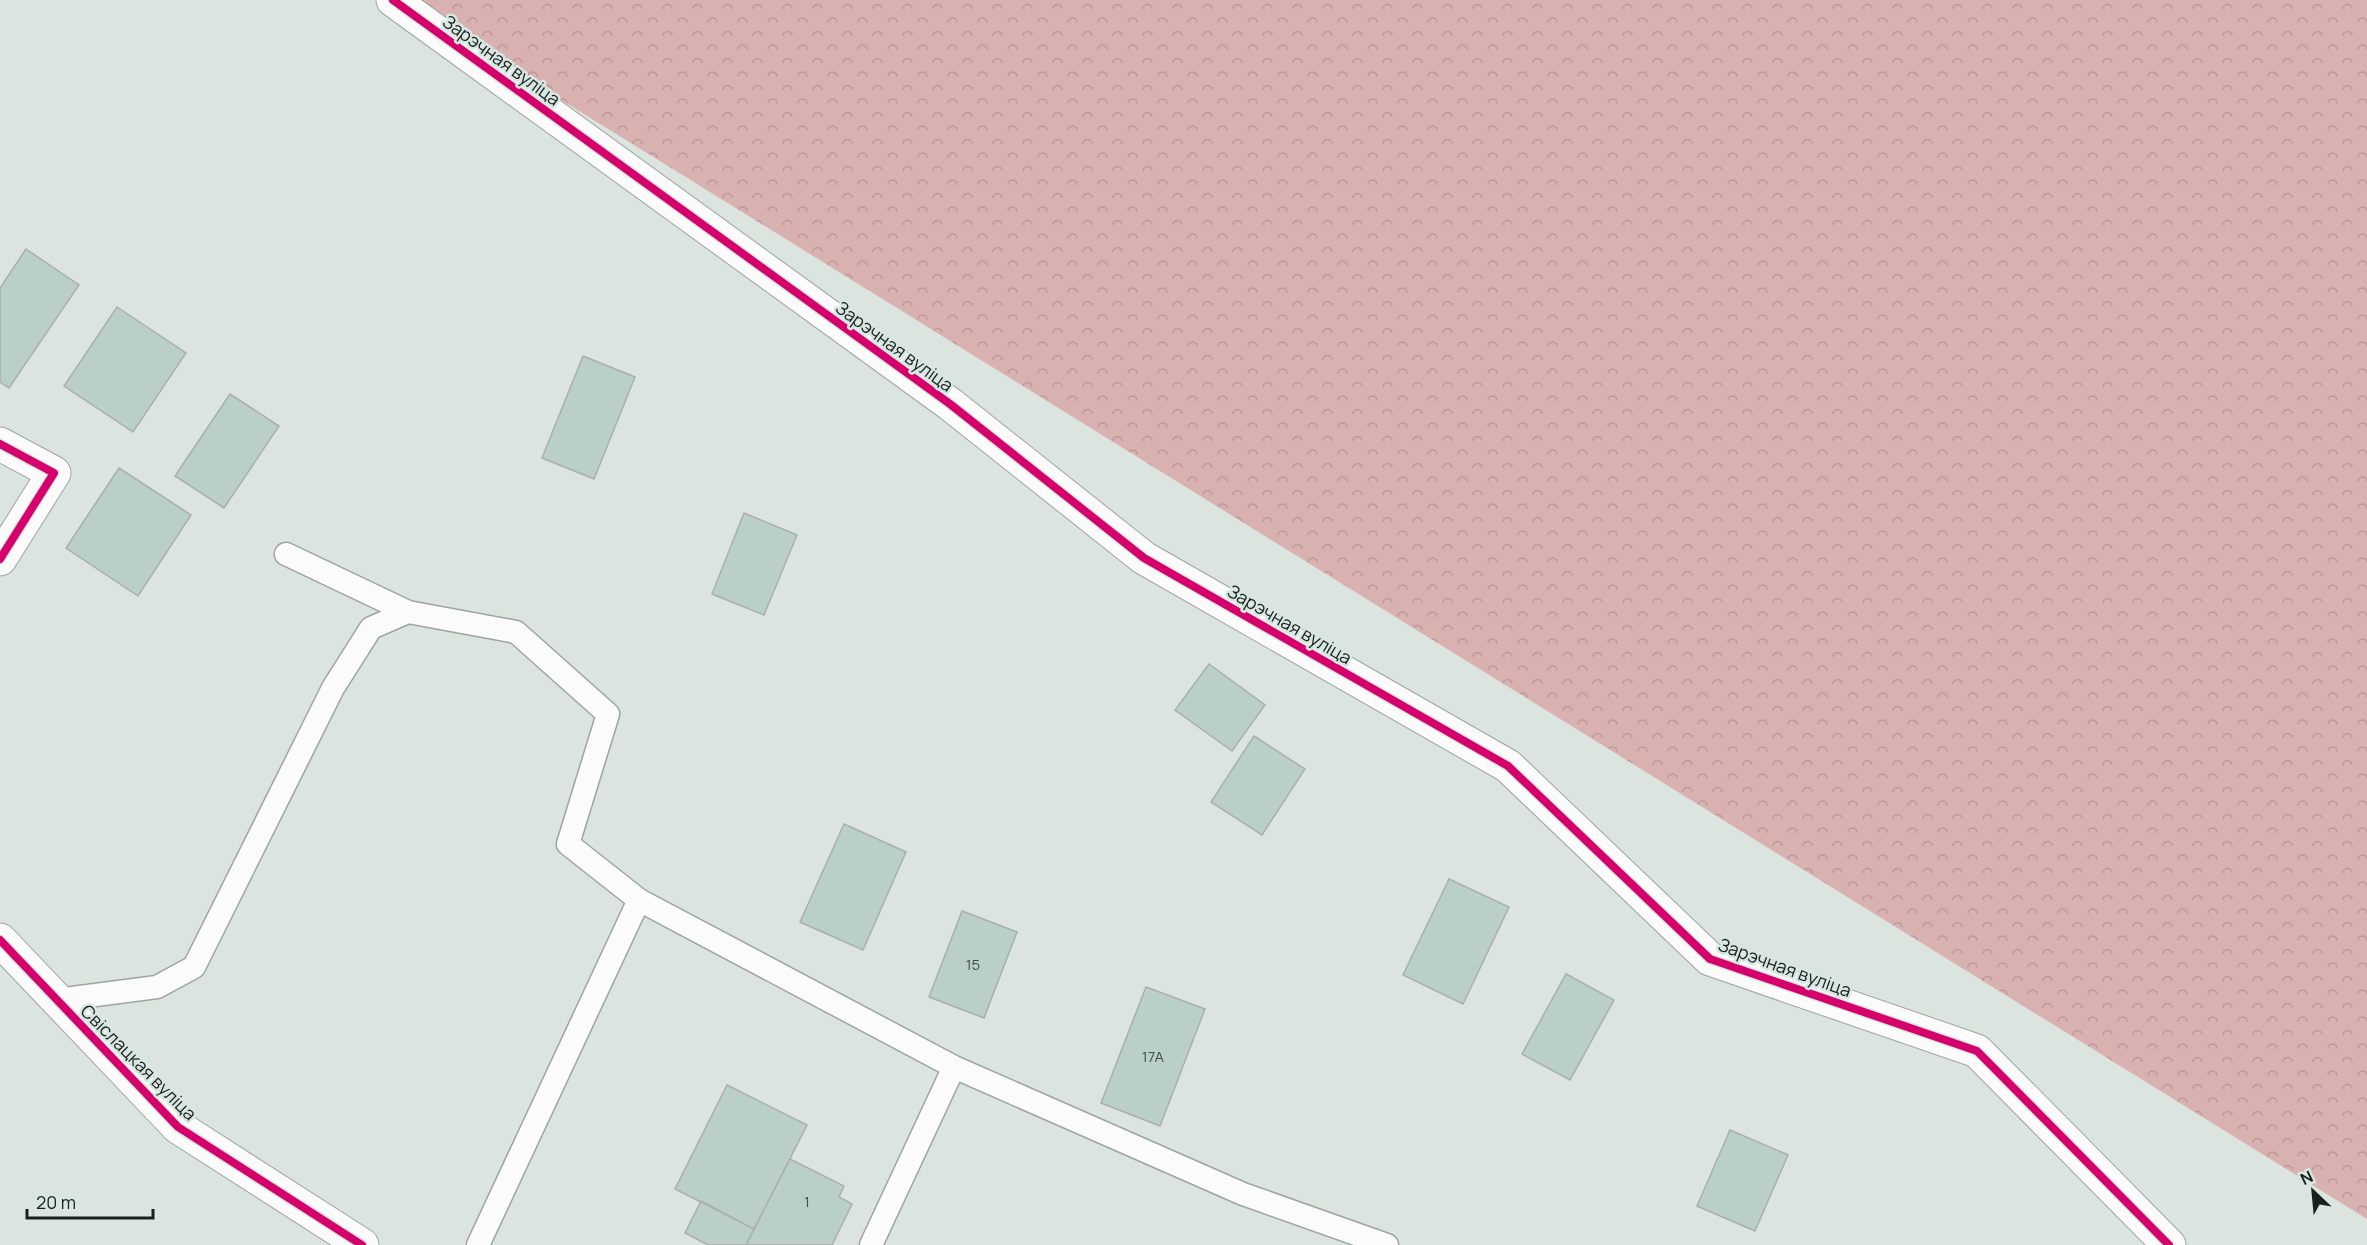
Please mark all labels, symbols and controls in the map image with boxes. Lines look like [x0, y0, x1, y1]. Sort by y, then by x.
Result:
street label: Зарэчная вуліца [438, 9, 566, 111]
street label: Зарэчная вуліца [831, 295, 959, 397]
street label: Зарэчная вуліца [1223, 579, 1357, 669]
street label: Зарэчная вуліца [1715, 932, 1855, 1002]
house number: 15 [966, 954, 980, 975]
street label: Свіслацкая вуліца [76, 999, 202, 1125]
house number: 17А [1142, 1046, 1165, 1067]
north arrow [2283, 1161, 2343, 1221]
text: N [2296, 1165, 2316, 1190]
scale bar [27, 1182, 153, 1220]
text: 20 m [36, 1190, 76, 1214]
house number: 1 [804, 1191, 810, 1212]

